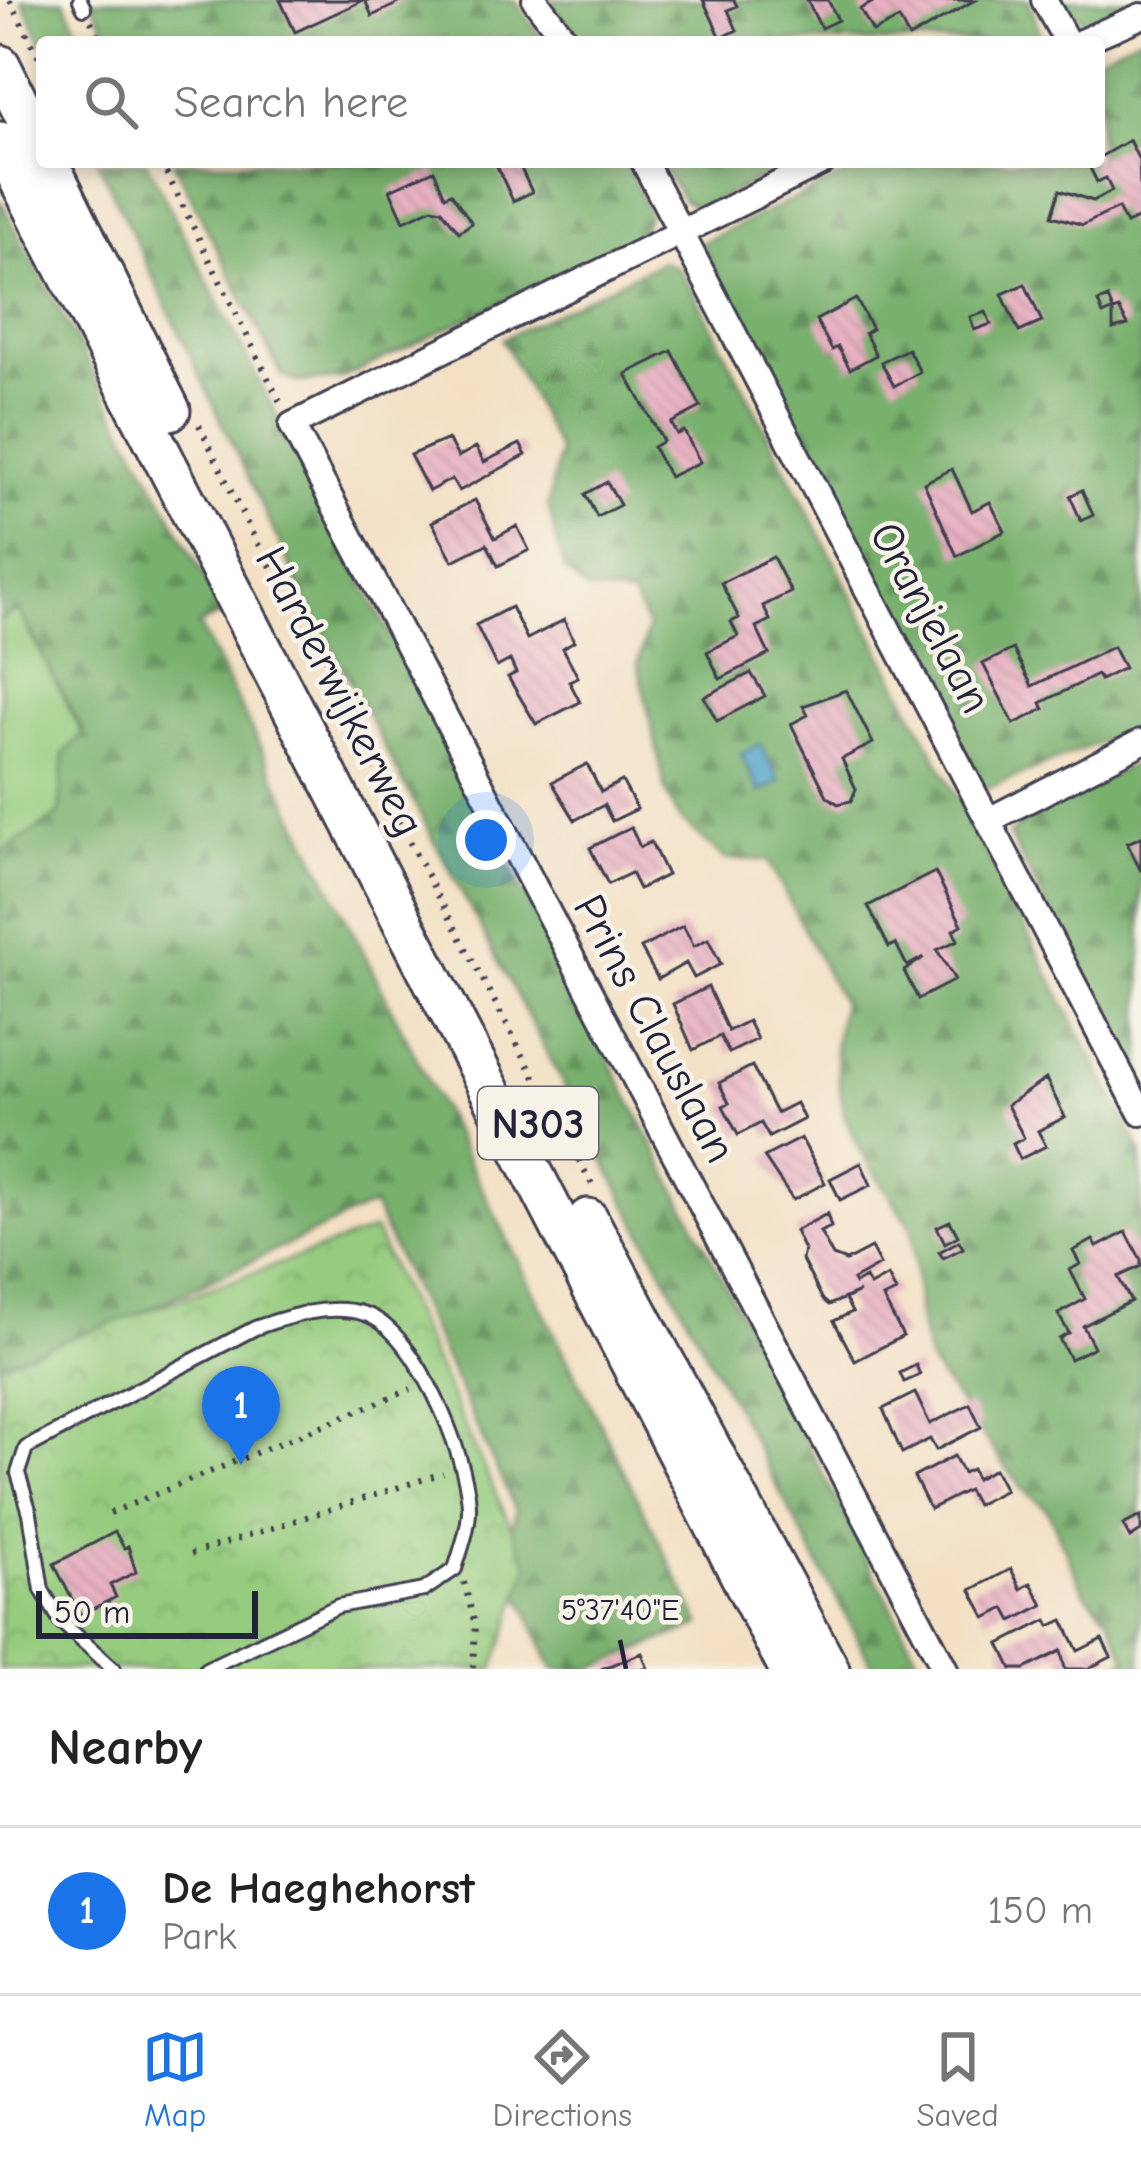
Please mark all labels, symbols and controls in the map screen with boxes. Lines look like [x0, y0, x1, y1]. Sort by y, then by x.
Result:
search box [36, 36, 1105, 168]
icon: search [78, 69, 144, 135]
text: Search here [174, 76, 408, 128]
street label: Oranjelaan [859, 513, 1003, 722]
street label: Harderwijkerweg [245, 538, 435, 845]
your location [456, 810, 516, 870]
street label: Prins Clauslaan [563, 886, 747, 1171]
road number: N303 [478, 1087, 598, 1159]
pin: 1 [202, 1366, 280, 1465]
scale bar [36, 1585, 258, 1638]
text: 50 m [54, 1593, 130, 1631]
text: 5°37'40"E [561, 1593, 679, 1628]
text: Nearby [48, 1718, 202, 1777]
text: De Haeghehorst [162, 1862, 475, 1914]
text: 1 [79, 1888, 95, 1933]
text: 150 m [987, 1888, 1093, 1933]
text: Park [162, 1914, 237, 1959]
tab: Map [142, 2024, 208, 2134]
tab: Directions [493, 2024, 632, 2134]
tab: Saved [916, 2024, 999, 2134]

